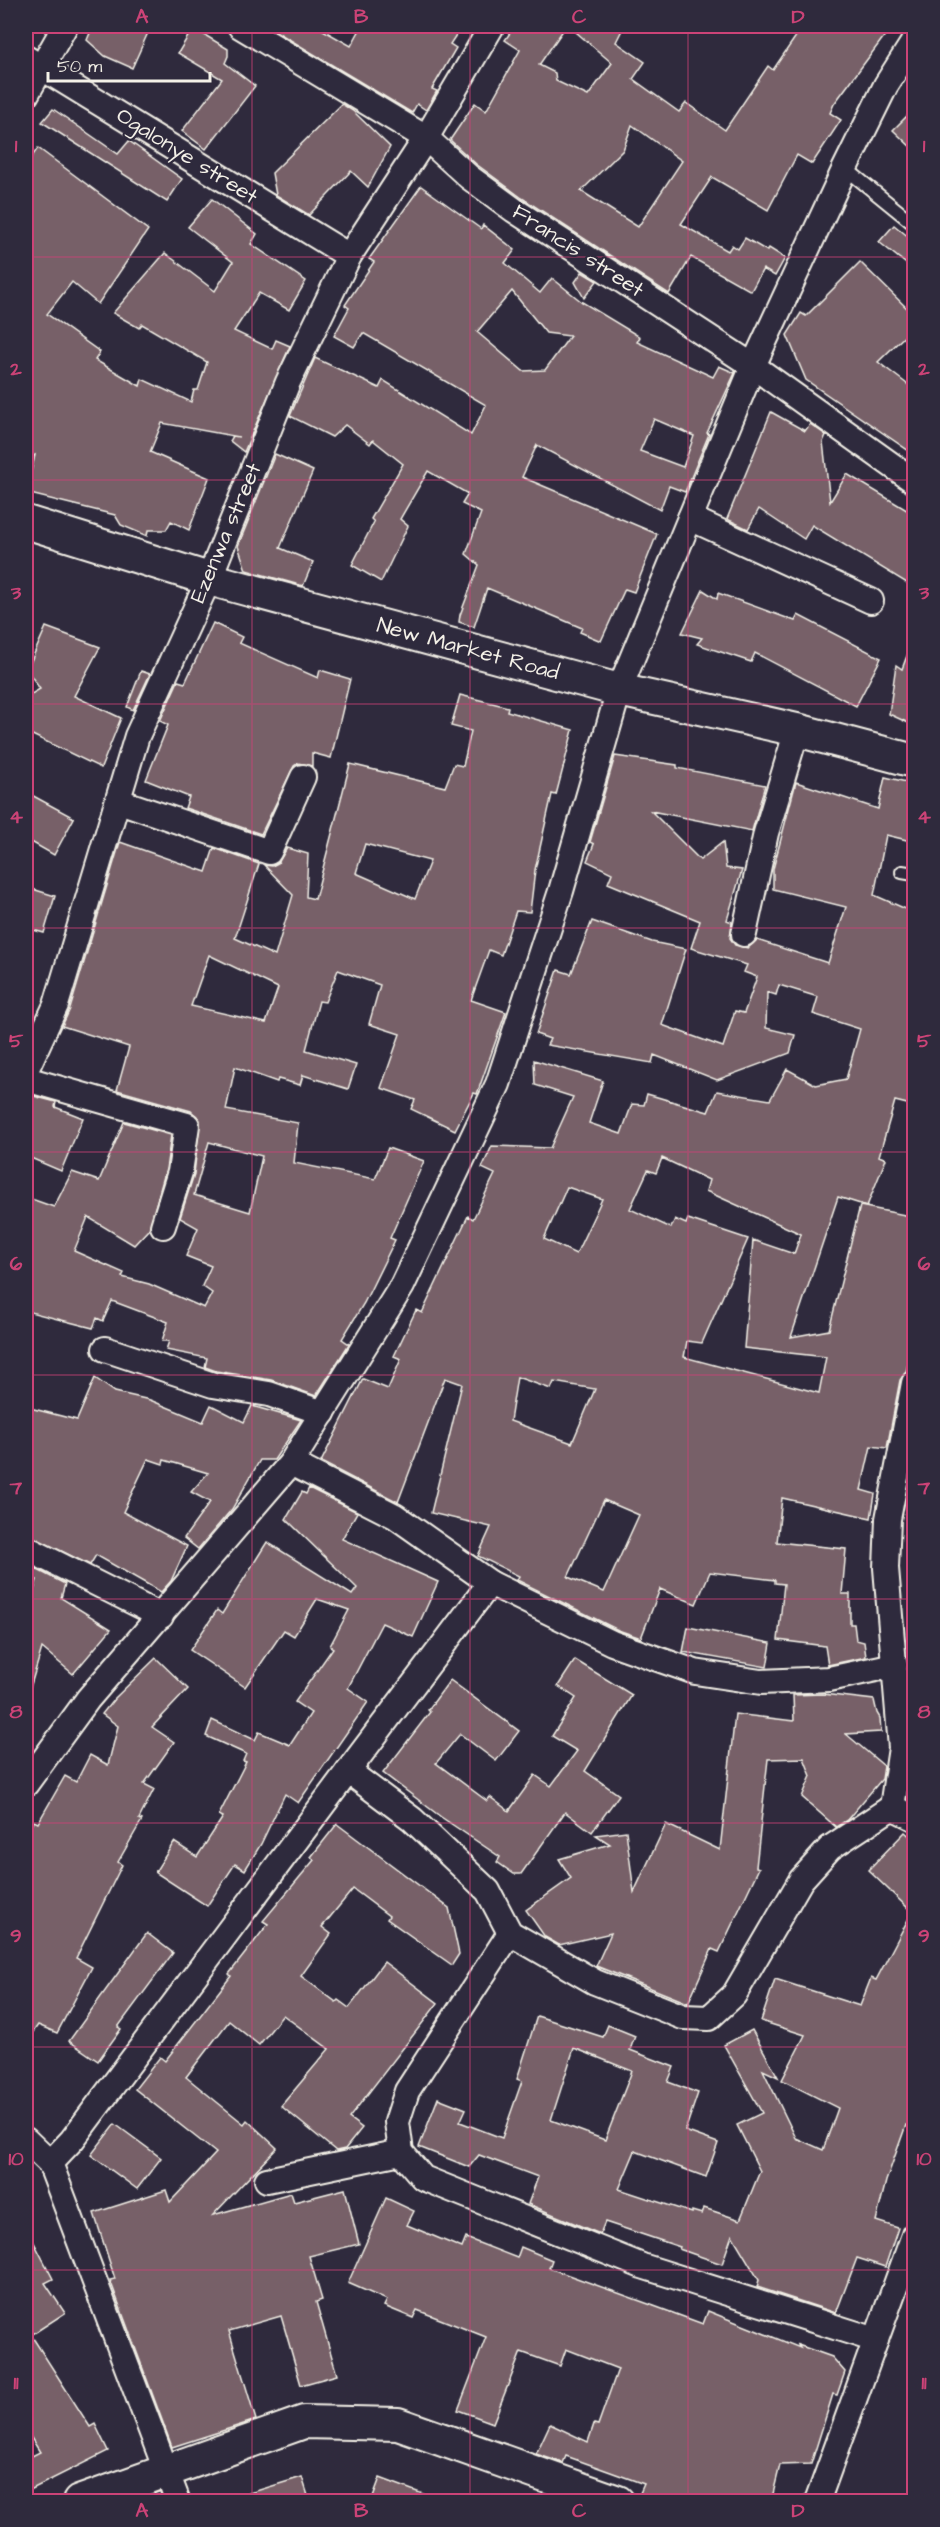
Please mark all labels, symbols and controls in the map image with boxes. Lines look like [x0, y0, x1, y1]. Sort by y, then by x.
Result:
text: A [136, 3, 149, 31]
text: B [354, 3, 369, 31]
text: C [572, 3, 587, 31]
text: D [792, 3, 805, 31]
scale bar [48, 45, 210, 83]
text: 50 m [57, 54, 102, 79]
street label: Ogalonye street [110, 100, 264, 213]
text: 1 [15, 132, 18, 160]
text: 1 [923, 132, 926, 160]
street label: Francis street [506, 197, 650, 305]
text: 2 [9, 355, 22, 383]
text: 2 [917, 355, 930, 383]
street label: Ezenwa street [183, 458, 269, 608]
text: 3 [10, 579, 22, 607]
text: 3 [918, 579, 930, 607]
street label: New Market Road [373, 610, 563, 688]
text: 4 [9, 803, 23, 831]
text: 4 [917, 803, 931, 831]
text: 5 [9, 1027, 24, 1055]
text: 5 [917, 1027, 932, 1055]
text: 6 [10, 1250, 23, 1278]
text: 6 [918, 1250, 931, 1278]
text: 7 [9, 1474, 23, 1502]
text: 7 [917, 1474, 931, 1502]
text: 8 [10, 1698, 23, 1726]
text: 8 [918, 1698, 931, 1726]
text: 9 [10, 1922, 22, 1950]
text: 9 [918, 1922, 930, 1950]
text: 10 [8, 2145, 24, 2173]
text: 10 [916, 2145, 932, 2173]
text: 11 [13, 2369, 19, 2397]
text: 11 [921, 2369, 927, 2397]
text: A [136, 2497, 149, 2525]
text: B [354, 2497, 369, 2525]
text: C [572, 2497, 587, 2525]
text: D [792, 2497, 805, 2525]

